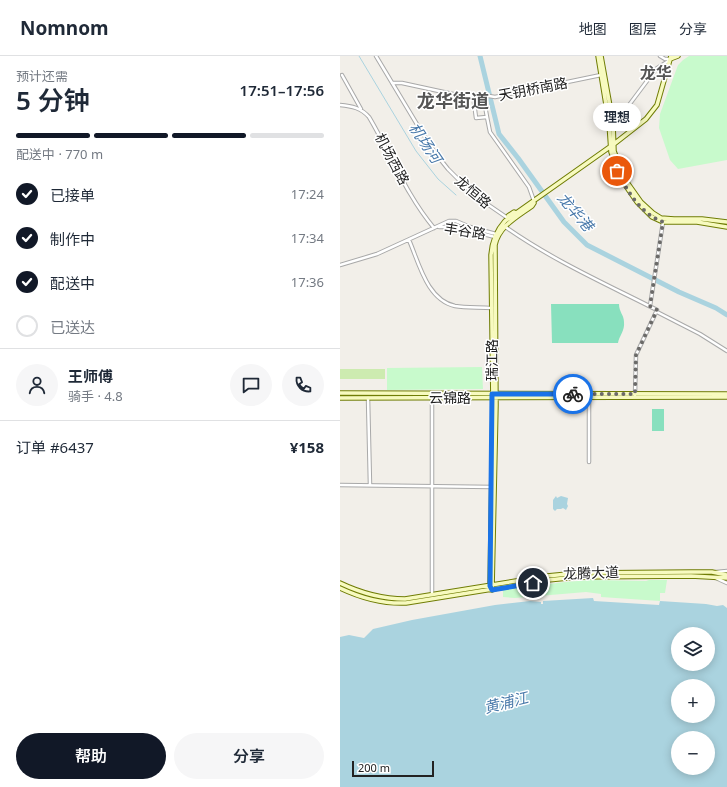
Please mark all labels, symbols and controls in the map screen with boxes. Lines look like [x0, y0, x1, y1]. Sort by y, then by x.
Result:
text: Nomnom [20, 15, 109, 41]
text: 地图 [579, 19, 607, 38]
text: 图层 [629, 19, 657, 38]
text: 分享 [679, 19, 707, 38]
district label: 龙华 [640, 62, 672, 84]
text: 预计还需 [16, 67, 68, 85]
street label: 天钥桥南路 [497, 73, 569, 105]
text: 17:51–17:56 [240, 80, 324, 100]
text: 5 分钟 [16, 82, 90, 118]
district label: 龙华街道 [417, 88, 489, 112]
callout: 理想 [593, 103, 641, 131]
text: 理想 [604, 108, 630, 126]
water label: 机场河 [405, 118, 448, 169]
street label: 机场西路 [371, 130, 414, 188]
text: 配送中 · 770 m [16, 145, 103, 163]
pin [600, 154, 634, 188]
icon: bag [606, 160, 628, 182]
street label: 龙恒路 [451, 171, 496, 212]
icon: check [16, 183, 38, 205]
text: 已接单 [50, 185, 95, 205]
text: 17:24 [291, 185, 324, 203]
water label: 龙华港 [553, 188, 599, 236]
street label: 丰谷路 [443, 218, 487, 243]
icon: check [16, 227, 38, 249]
text: 制作中 [50, 229, 95, 249]
text: 17:34 [291, 229, 324, 247]
icon: check [16, 271, 38, 293]
text: 配送中 [50, 273, 95, 293]
text: 17:36 [291, 273, 324, 291]
text: 已送达 [50, 317, 95, 337]
street label: 瑞江路 [482, 339, 501, 381]
button: person [16, 364, 58, 406]
button: chat [230, 364, 272, 406]
button: phone [282, 364, 324, 406]
text: 王师傅 [68, 366, 113, 386]
courier [553, 374, 593, 414]
icon: bike [562, 383, 584, 405]
text: 骑手 · 4.8 [68, 387, 123, 405]
street label: 云锦路 [429, 388, 471, 407]
text: 订单 #6437 [16, 437, 94, 457]
text: ¥158 [290, 437, 324, 457]
street label: 龙腾大道 [563, 562, 619, 583]
pin [516, 566, 550, 600]
icon: home [522, 572, 544, 594]
map controls [671, 627, 715, 775]
button: layers [671, 627, 715, 671]
button: + [671, 679, 715, 723]
water label: 黄浦江 [481, 686, 532, 717]
button: − [671, 731, 715, 775]
button: 帮助 [16, 733, 166, 779]
button: 分享 [174, 733, 324, 779]
scale bar [352, 759, 434, 778]
text: 200 m [358, 760, 390, 775]

